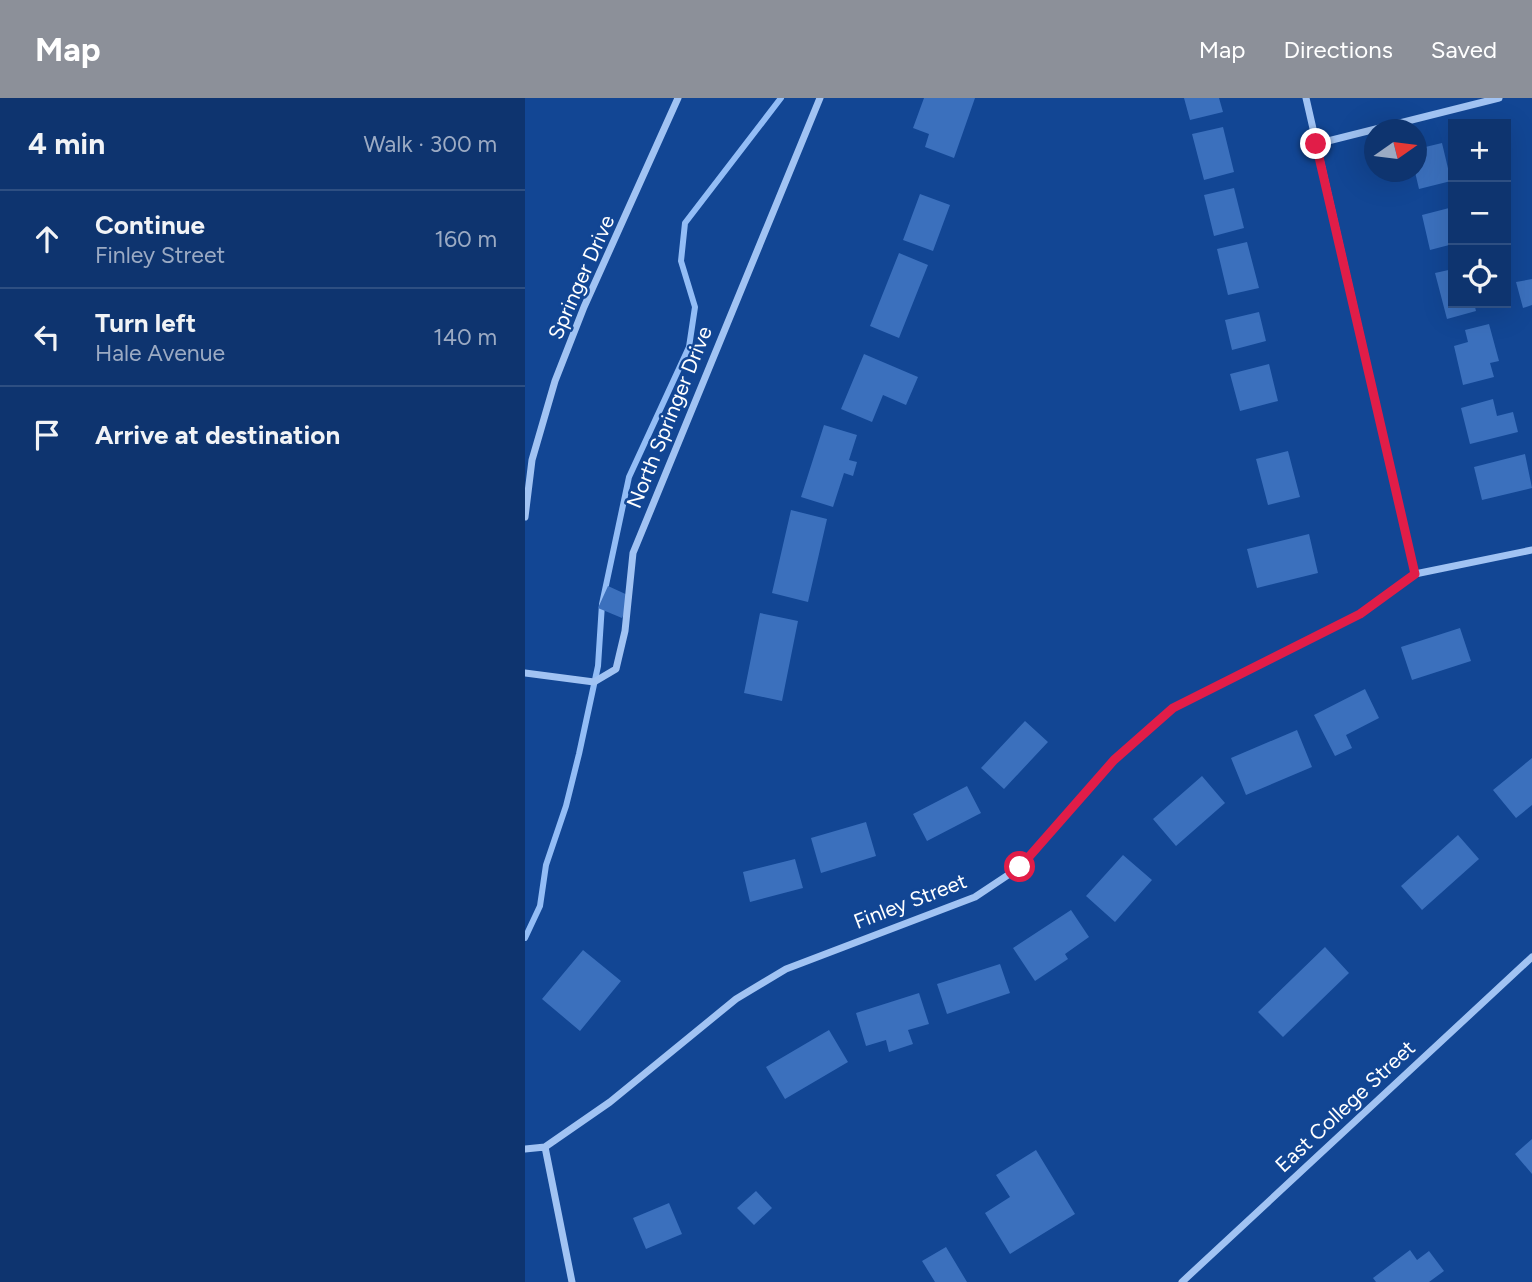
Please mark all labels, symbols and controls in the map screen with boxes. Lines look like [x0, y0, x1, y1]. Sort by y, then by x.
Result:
text: Map [35, 30, 101, 69]
text: Map [1199, 35, 1245, 64]
text: Directions [1283, 35, 1393, 64]
text: Saved [1431, 35, 1497, 64]
north arrow [1364, 119, 1427, 182]
map controls [1448, 119, 1511, 308]
button: + [1448, 119, 1511, 182]
text: 4 min [28, 125, 105, 162]
route end [1300, 128, 1331, 159]
text: Walk · 300 m [363, 130, 497, 158]
button: − [1448, 182, 1511, 245]
text: Continue [95, 209, 205, 241]
street label: Springer Drive [542, 211, 620, 343]
icon: ahead [28, 220, 66, 258]
text: 160 m [434, 225, 497, 253]
text: Finley Street [95, 241, 225, 269]
button: locate [1448, 245, 1511, 308]
text: Turn left [95, 307, 196, 339]
icon: left [28, 318, 66, 356]
street label: North Springer Drive [621, 322, 717, 512]
text: 140 m [433, 323, 497, 351]
text: Hale Avenue [95, 339, 225, 367]
icon: arrive [28, 416, 66, 454]
text: Arrive at destination [95, 419, 340, 451]
route start [1004, 851, 1035, 882]
street label: Finley Street [850, 868, 970, 934]
street label: East College Street [1270, 1035, 1420, 1177]

